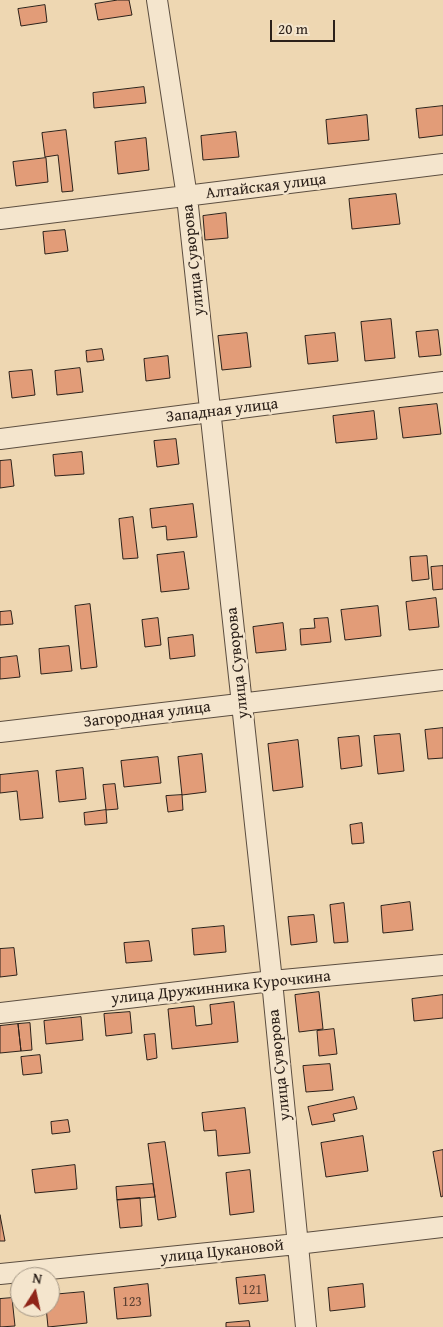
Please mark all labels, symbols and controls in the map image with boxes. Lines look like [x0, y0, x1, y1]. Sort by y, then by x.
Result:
scale bar [273, 10, 338, 42]
text: 20 m [278, 18, 308, 39]
street label: Алтайская улица [205, 170, 327, 204]
street label: улица Суворова [179, 203, 209, 317]
street label: Западная улица [165, 395, 279, 427]
street label: улица Суворова [223, 606, 253, 720]
street label: Загородная улица [82, 698, 212, 732]
street label: улица Дружинника Курочкина [110, 967, 332, 1009]
street label: улица Суворова [265, 1008, 295, 1122]
street label: улица Цукановой [159, 1236, 285, 1268]
north arrow [10, 1267, 60, 1317]
text: N [31, 1268, 44, 1289]
house number: 121 [242, 1282, 262, 1298]
house number: 123 [122, 1294, 142, 1310]

